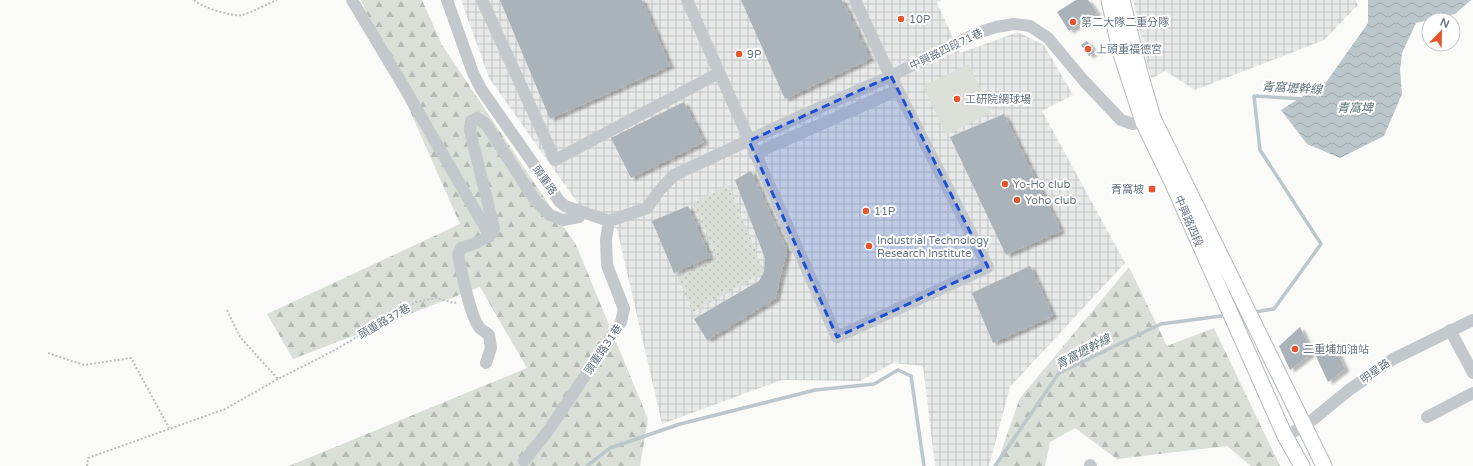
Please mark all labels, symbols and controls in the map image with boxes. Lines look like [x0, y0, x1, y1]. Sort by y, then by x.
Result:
north arrow [1421, 12, 1461, 52]
place label: 10P [909, 13, 930, 26]
marker: 10P [896, 14, 906, 24]
place label: 第二大隊二重分隊 [1081, 16, 1169, 29]
text: N [1438, 16, 1451, 31]
marker: 第二大隊二重分隊 [1068, 17, 1078, 27]
street label: 中興路四段71巷 [907, 26, 985, 73]
place label: 上頭重福德宮 [1096, 43, 1162, 56]
marker: 上頭重福德宮 [1083, 44, 1093, 54]
place label: 9P [747, 48, 761, 61]
marker: 9P [734, 49, 744, 59]
water label: 青窩壢幹線 [1262, 79, 1324, 97]
place label: 工研院網球場 [965, 93, 1031, 106]
marker: 工研院網球場 [952, 94, 962, 104]
water label: 青窩埤 [1337, 101, 1375, 115]
street label: 頭重路 [530, 163, 559, 198]
place label: Yo-Ho club [1013, 178, 1070, 191]
marker: Yo-Ho club [1000, 179, 1010, 189]
place label: 青窩坡 [1111, 183, 1144, 196]
marker: 青窩坡 [1147, 184, 1157, 194]
street label: 中興路四段 [1171, 193, 1206, 249]
place label: Yoho club [1025, 194, 1076, 207]
marker: Yoho club [1012, 195, 1022, 205]
place label: 11P [874, 205, 895, 218]
marker: 11P [861, 206, 871, 216]
place label: Industrial Technology Research Institute [877, 234, 989, 260]
marker: Industrial Technology Research Institute [864, 241, 874, 251]
street label: 頭重路37巷 [356, 301, 413, 342]
street label: 頭重路31巷 [582, 322, 625, 377]
water label: 青窩壢幹線 [1053, 331, 1115, 372]
place label: 二重埔加油站 [1303, 343, 1369, 356]
marker: 二重埔加油站 [1290, 344, 1300, 354]
street label: 明星路 [1358, 357, 1393, 386]

